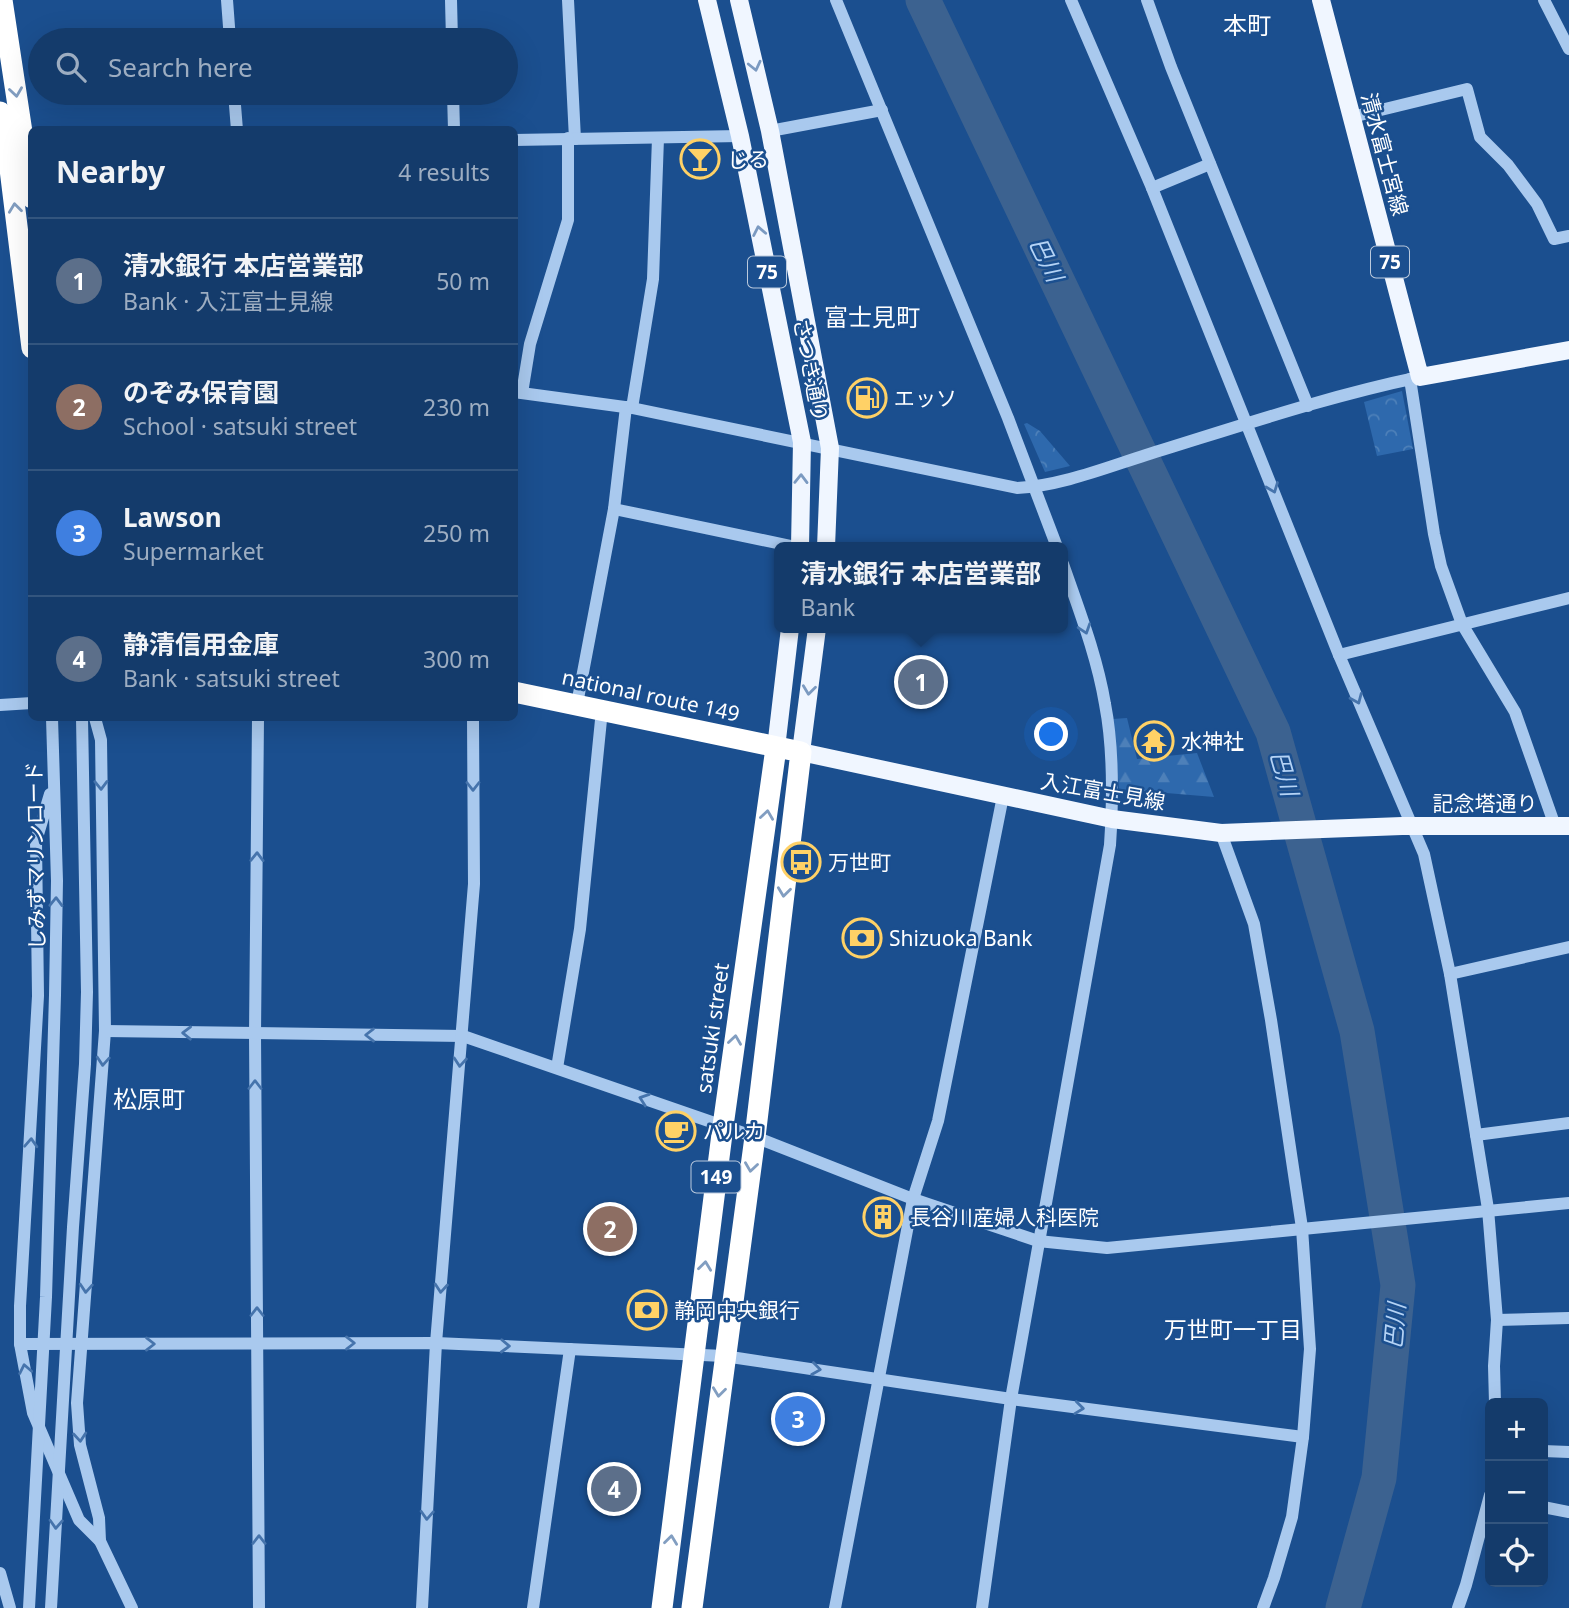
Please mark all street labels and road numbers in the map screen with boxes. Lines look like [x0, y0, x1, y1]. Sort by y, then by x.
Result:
street label: 清水富士宮線 [1355, 90, 1415, 218]
road number: 75 [1371, 246, 1409, 278]
road number: 75 [748, 256, 786, 288]
street label: さつき通り [787, 316, 835, 424]
street label: national route 149 [560, 662, 742, 728]
street label: しみずマリンロード [19, 761, 51, 951]
street label: 入江富士見線 [1039, 766, 1167, 816]
street label: 記念塔通り [1433, 789, 1538, 817]
street label: satsuki street [689, 960, 735, 1095]
road number: 149 [692, 1162, 740, 1192]

